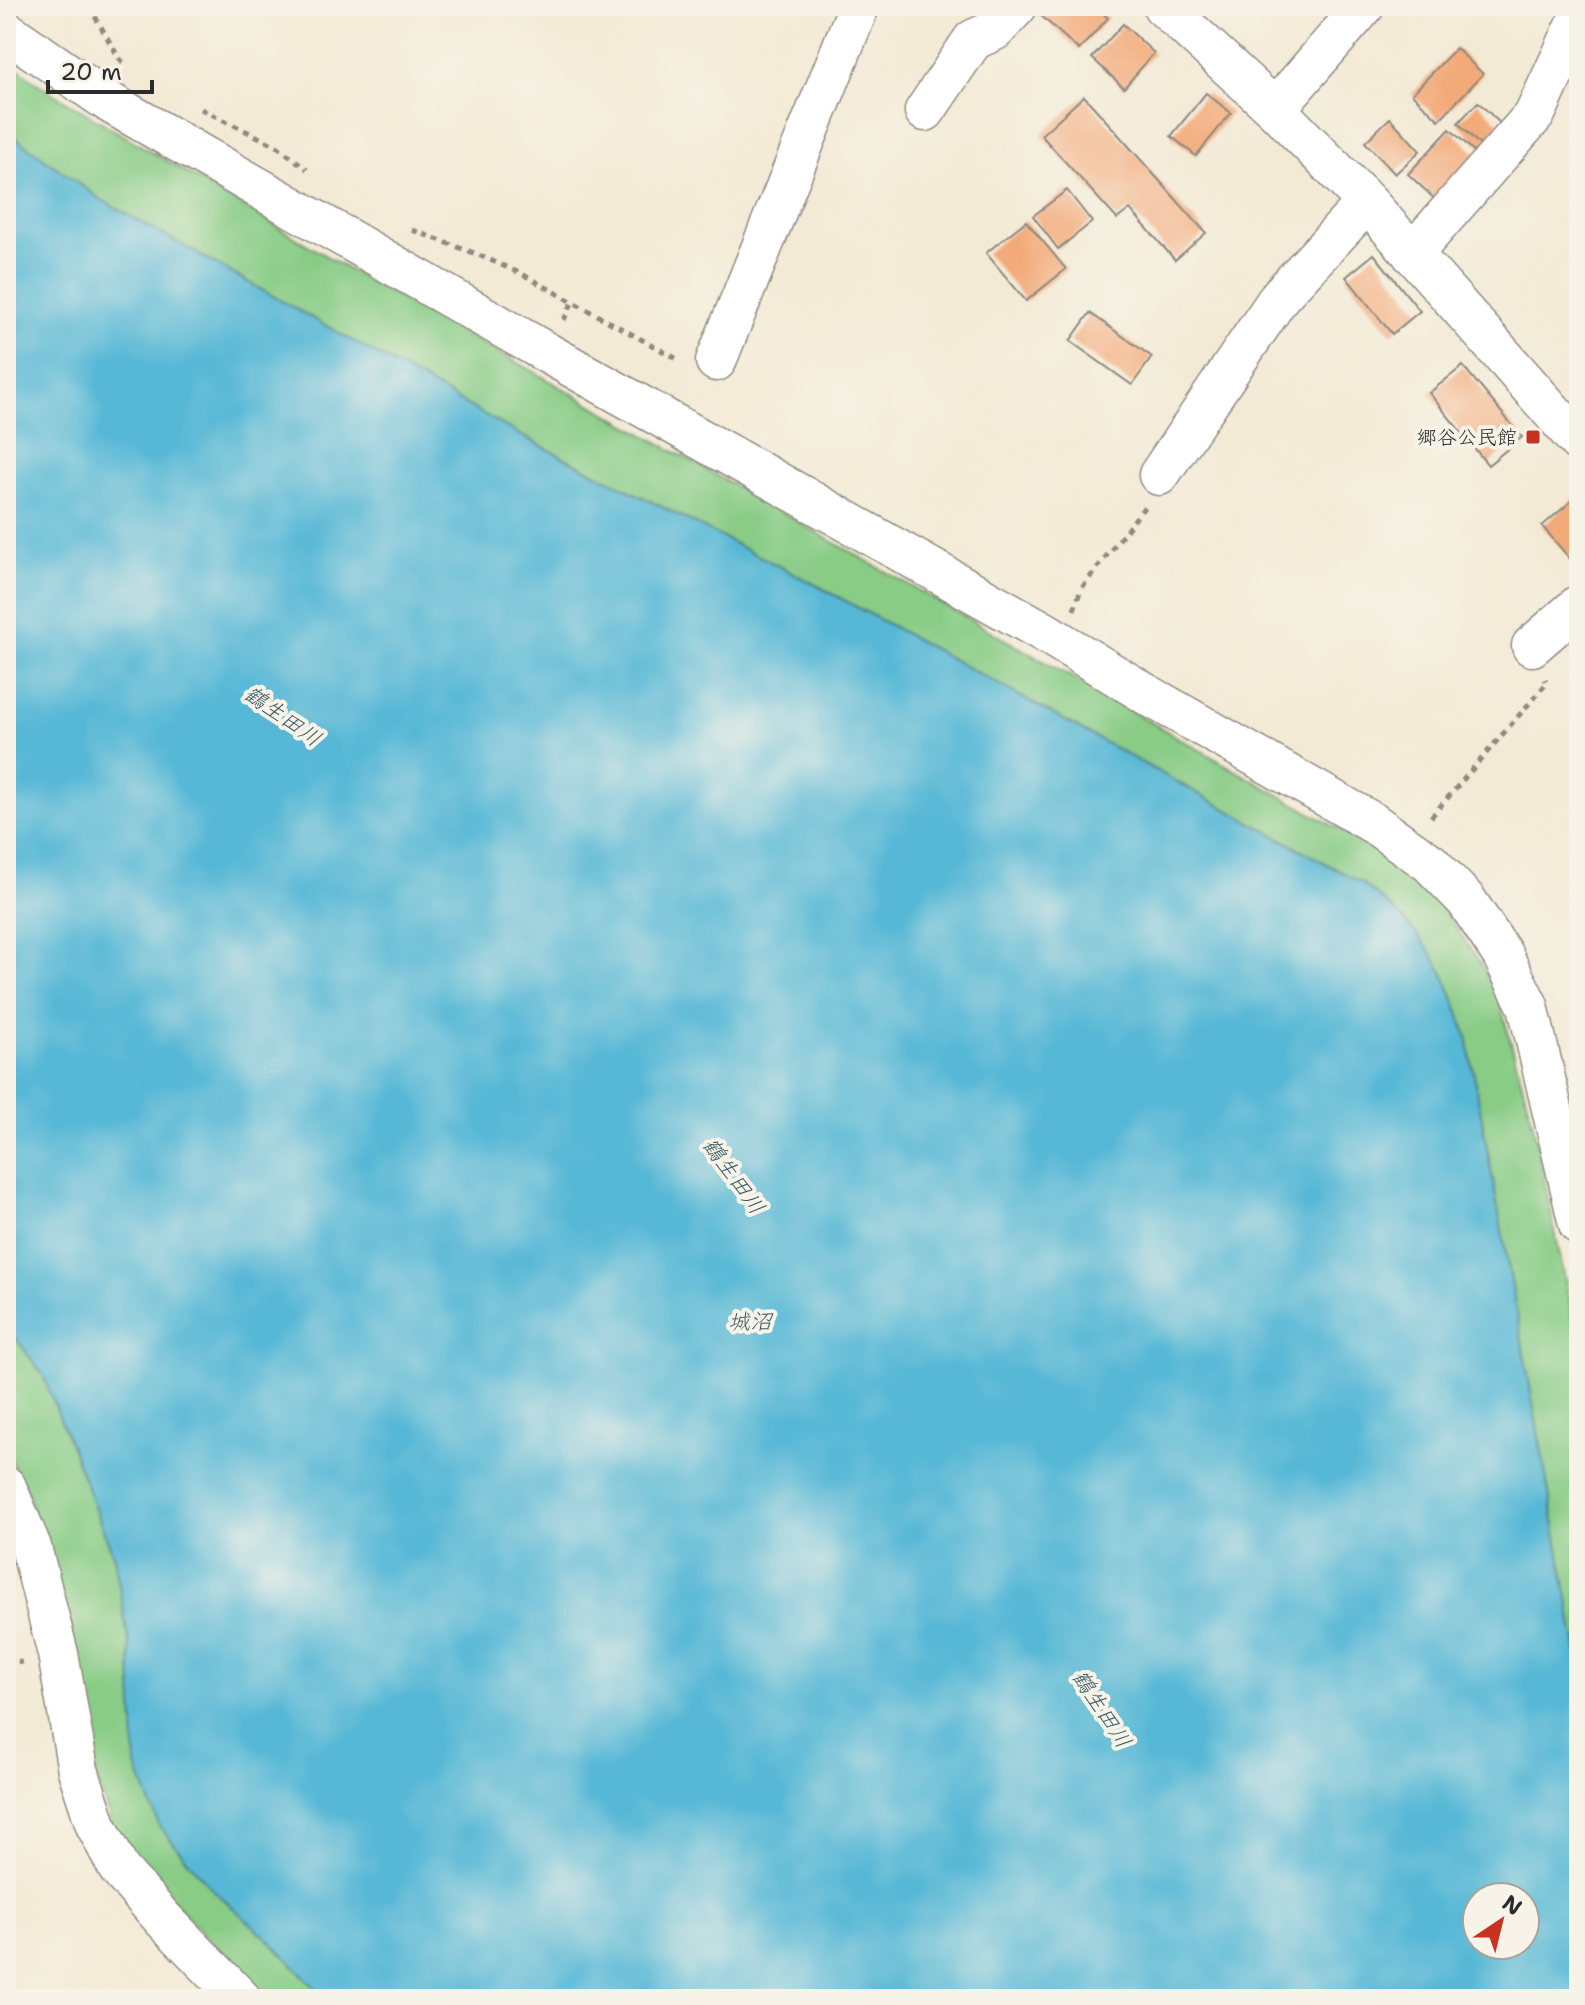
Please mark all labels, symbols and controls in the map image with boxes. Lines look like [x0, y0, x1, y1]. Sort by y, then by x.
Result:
scale bar [48, 44, 152, 94]
text: 20 m [60, 56, 122, 88]
place label: 郷谷公民館 [1417, 424, 1517, 450]
marker: 郷谷公民館 [1524, 428, 1542, 446]
water label: 鶴生田川 [239, 679, 327, 753]
water label: 鶴生田川 [696, 1132, 772, 1220]
water label: 城沼 [728, 1307, 774, 1336]
water label: 鶴生田川 [1066, 1664, 1138, 1754]
north arrow [1461, 1881, 1541, 1961]
text: N [1497, 1888, 1528, 1922]

